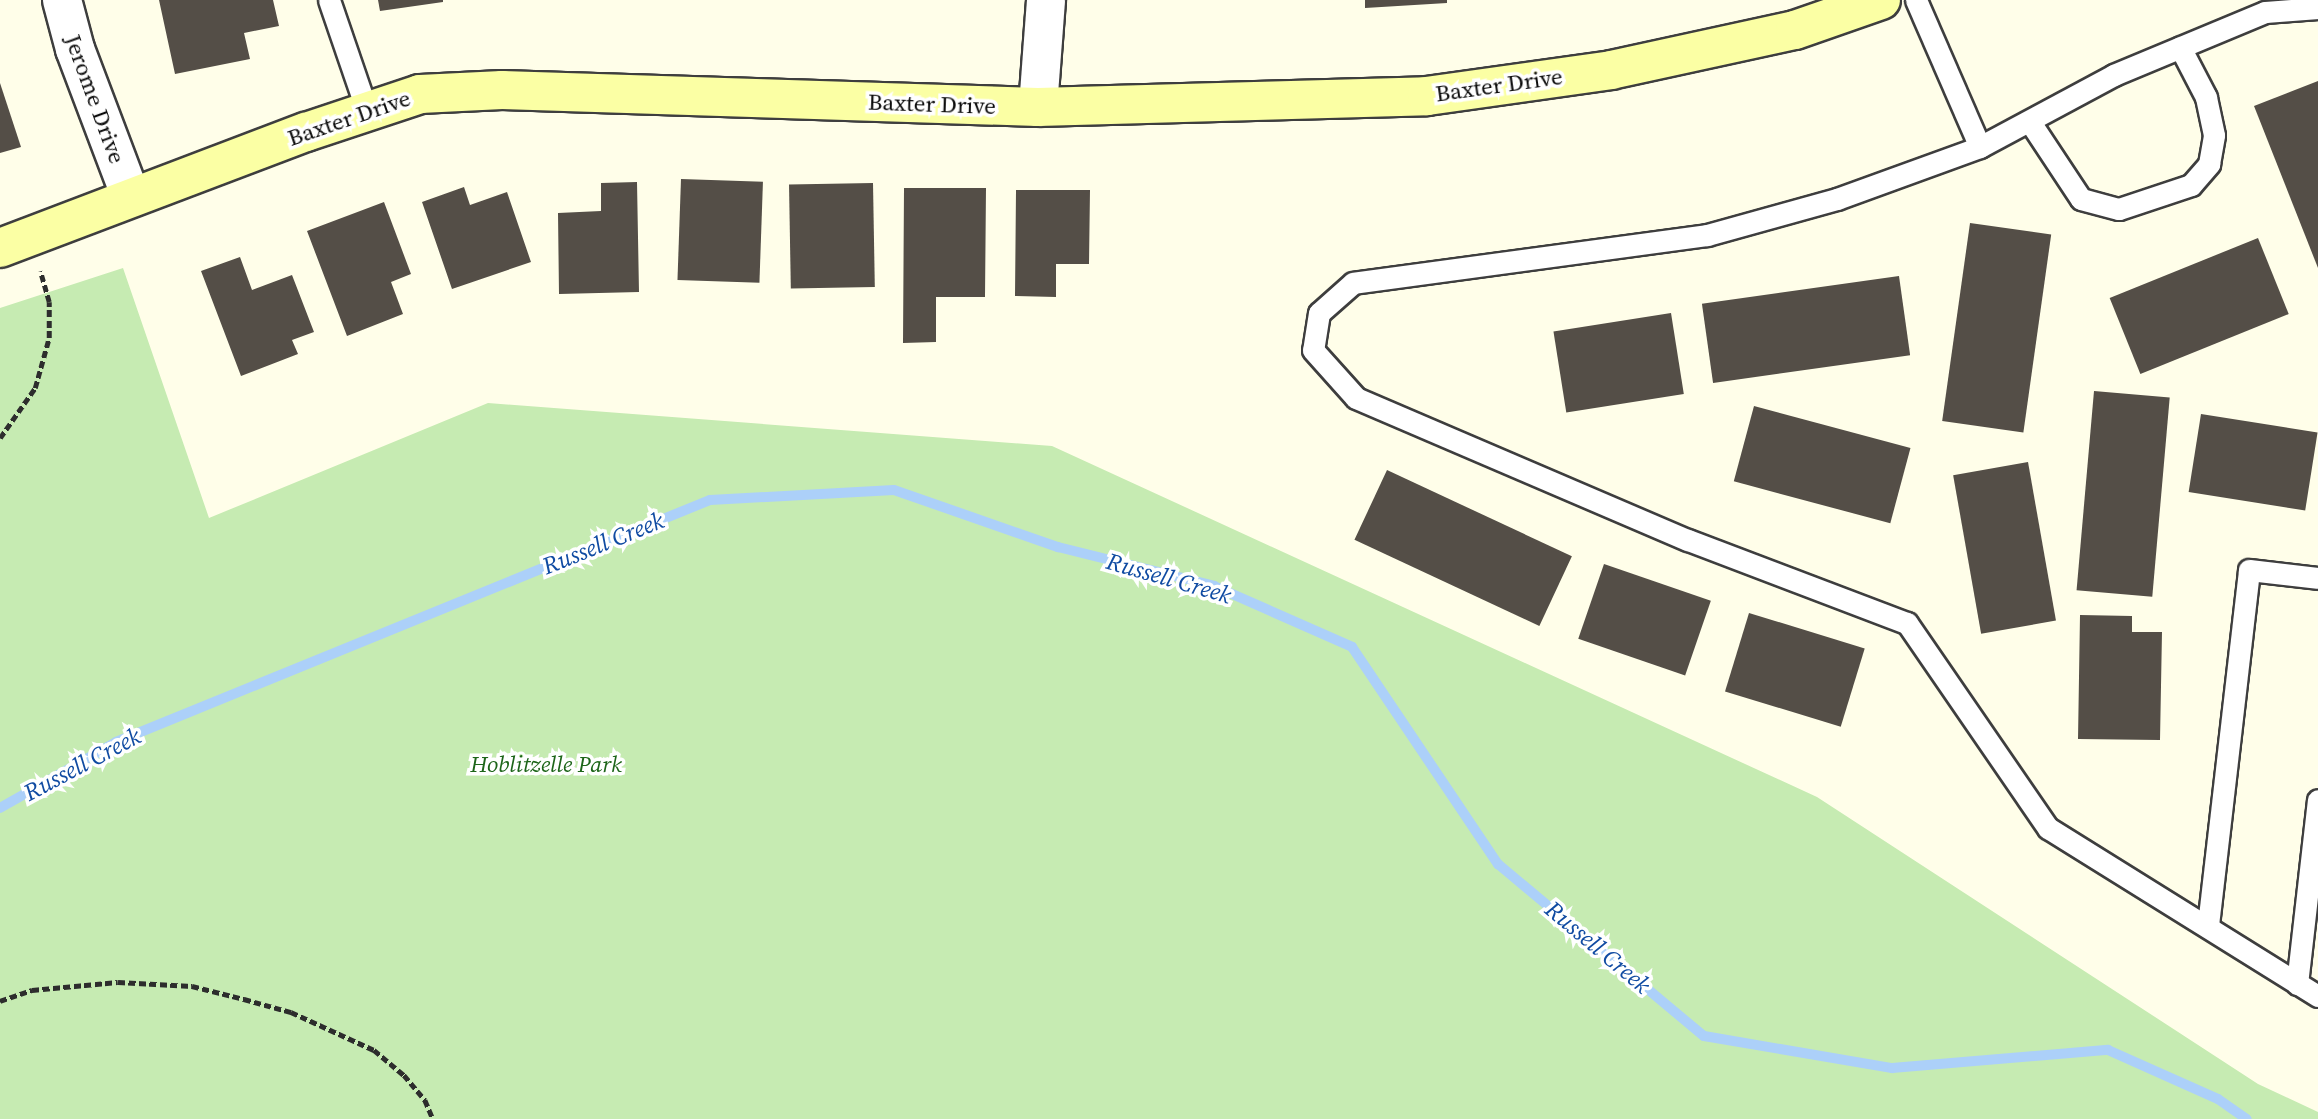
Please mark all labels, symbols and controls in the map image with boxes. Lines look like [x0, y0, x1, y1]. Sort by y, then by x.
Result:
street label: Jerome Drive [59, 31, 131, 167]
street label: Baxter Drive [1434, 62, 1564, 108]
street label: Baxter Drive [284, 84, 414, 152]
street label: Baxter Drive [868, 88, 996, 120]
water label: Russell Creek [538, 506, 668, 580]
water label: Russell Creek [1103, 546, 1235, 610]
water label: Russell Creek [19, 721, 145, 807]
park label: Hoblitzelle Park [470, 750, 622, 778]
water label: Russell Creek [1540, 895, 1656, 999]

